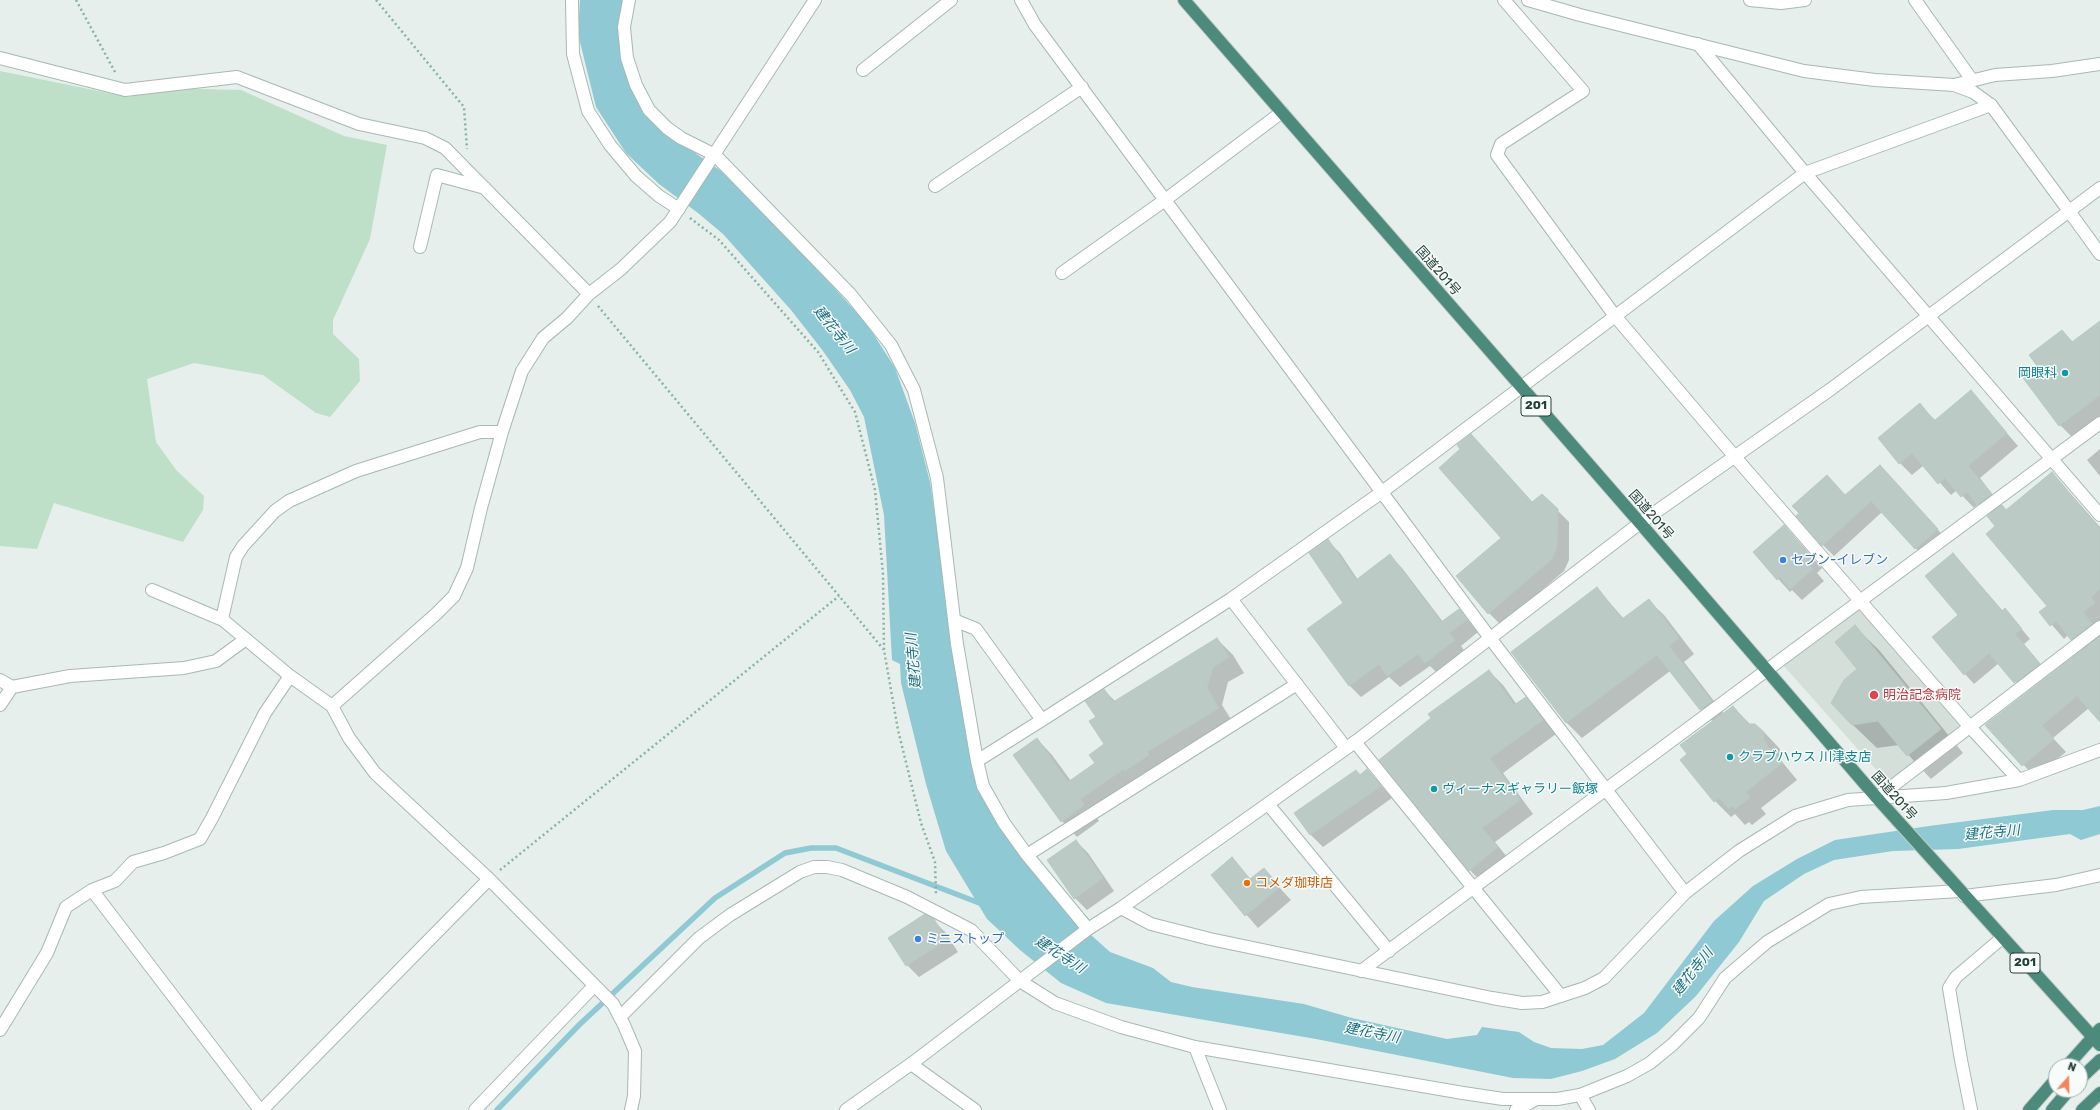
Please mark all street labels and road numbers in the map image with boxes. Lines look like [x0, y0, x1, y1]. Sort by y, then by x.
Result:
street label: 国道201号 [1412, 243, 1464, 299]
road number: 201 [1521, 396, 1551, 416]
street label: 国道201号 [1625, 487, 1677, 543]
street label: 国道201号 [1868, 768, 1920, 824]
road number: 201 [2010, 953, 2040, 973]

